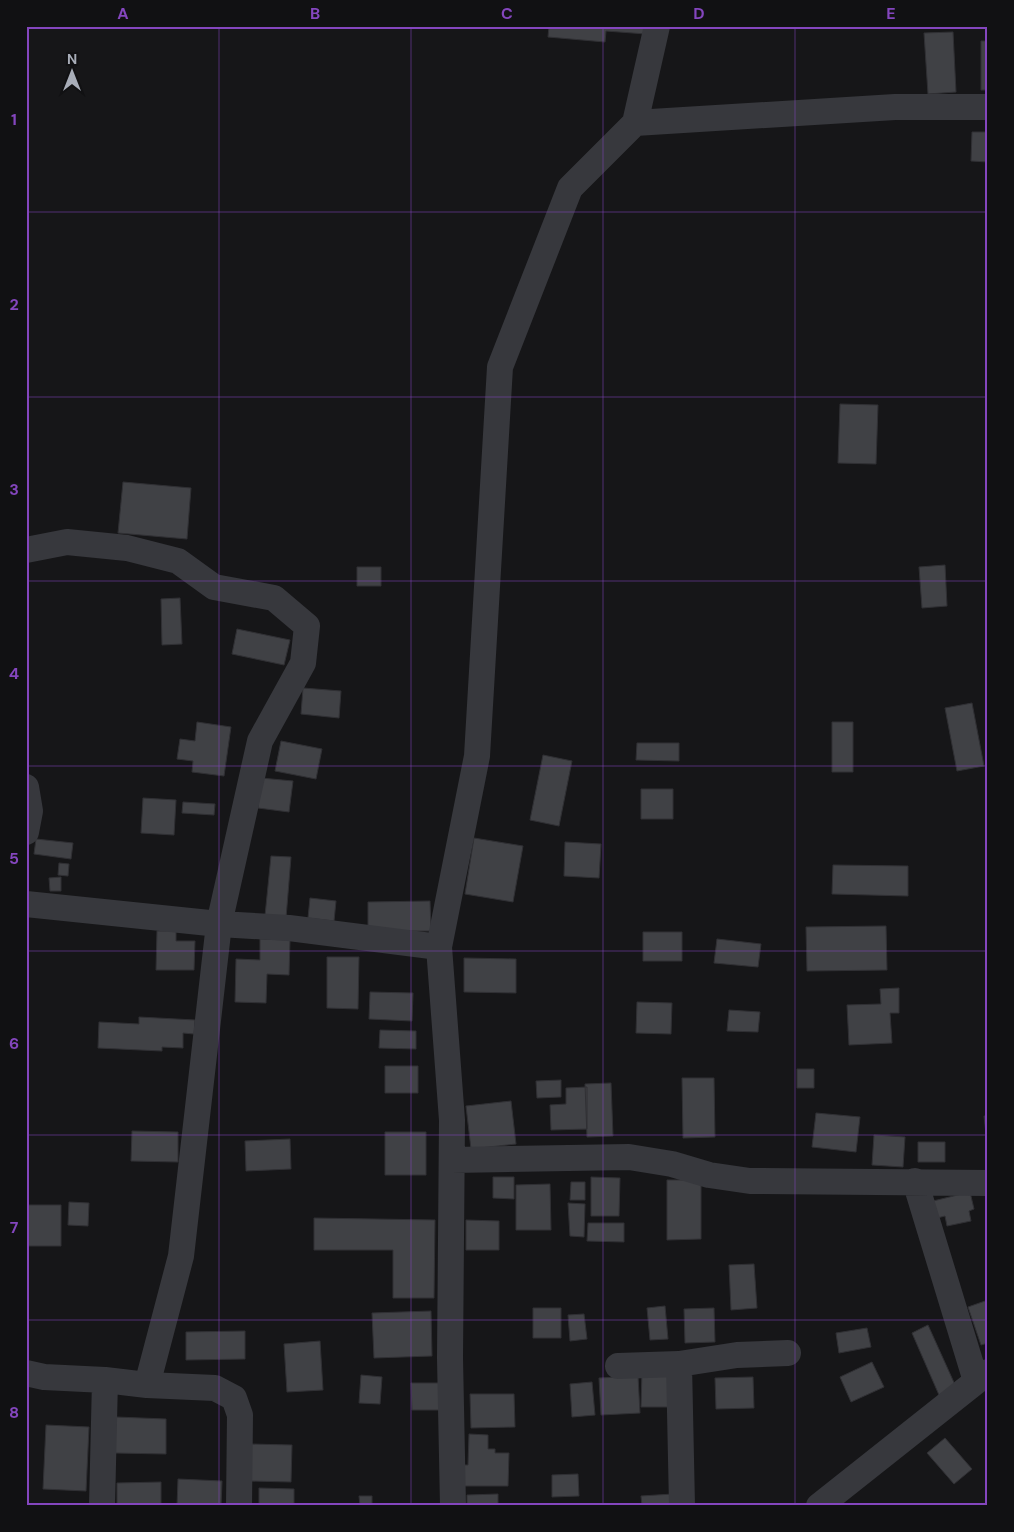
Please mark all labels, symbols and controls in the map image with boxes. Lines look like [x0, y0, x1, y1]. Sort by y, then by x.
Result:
text: A [117, 3, 129, 24]
text: B [310, 3, 320, 24]
text: C [501, 3, 513, 24]
text: D [693, 3, 705, 24]
text: E [886, 3, 896, 24]
north arrow [48, 48, 98, 98]
text: N [67, 50, 77, 68]
text: 1 [11, 109, 17, 130]
text: 2 [9, 294, 19, 315]
text: 3 [9, 479, 19, 500]
text: 4 [9, 663, 19, 684]
text: 5 [9, 848, 19, 869]
text: 6 [9, 1033, 19, 1054]
text: 7 [10, 1217, 19, 1238]
text: 8 [9, 1402, 19, 1423]

